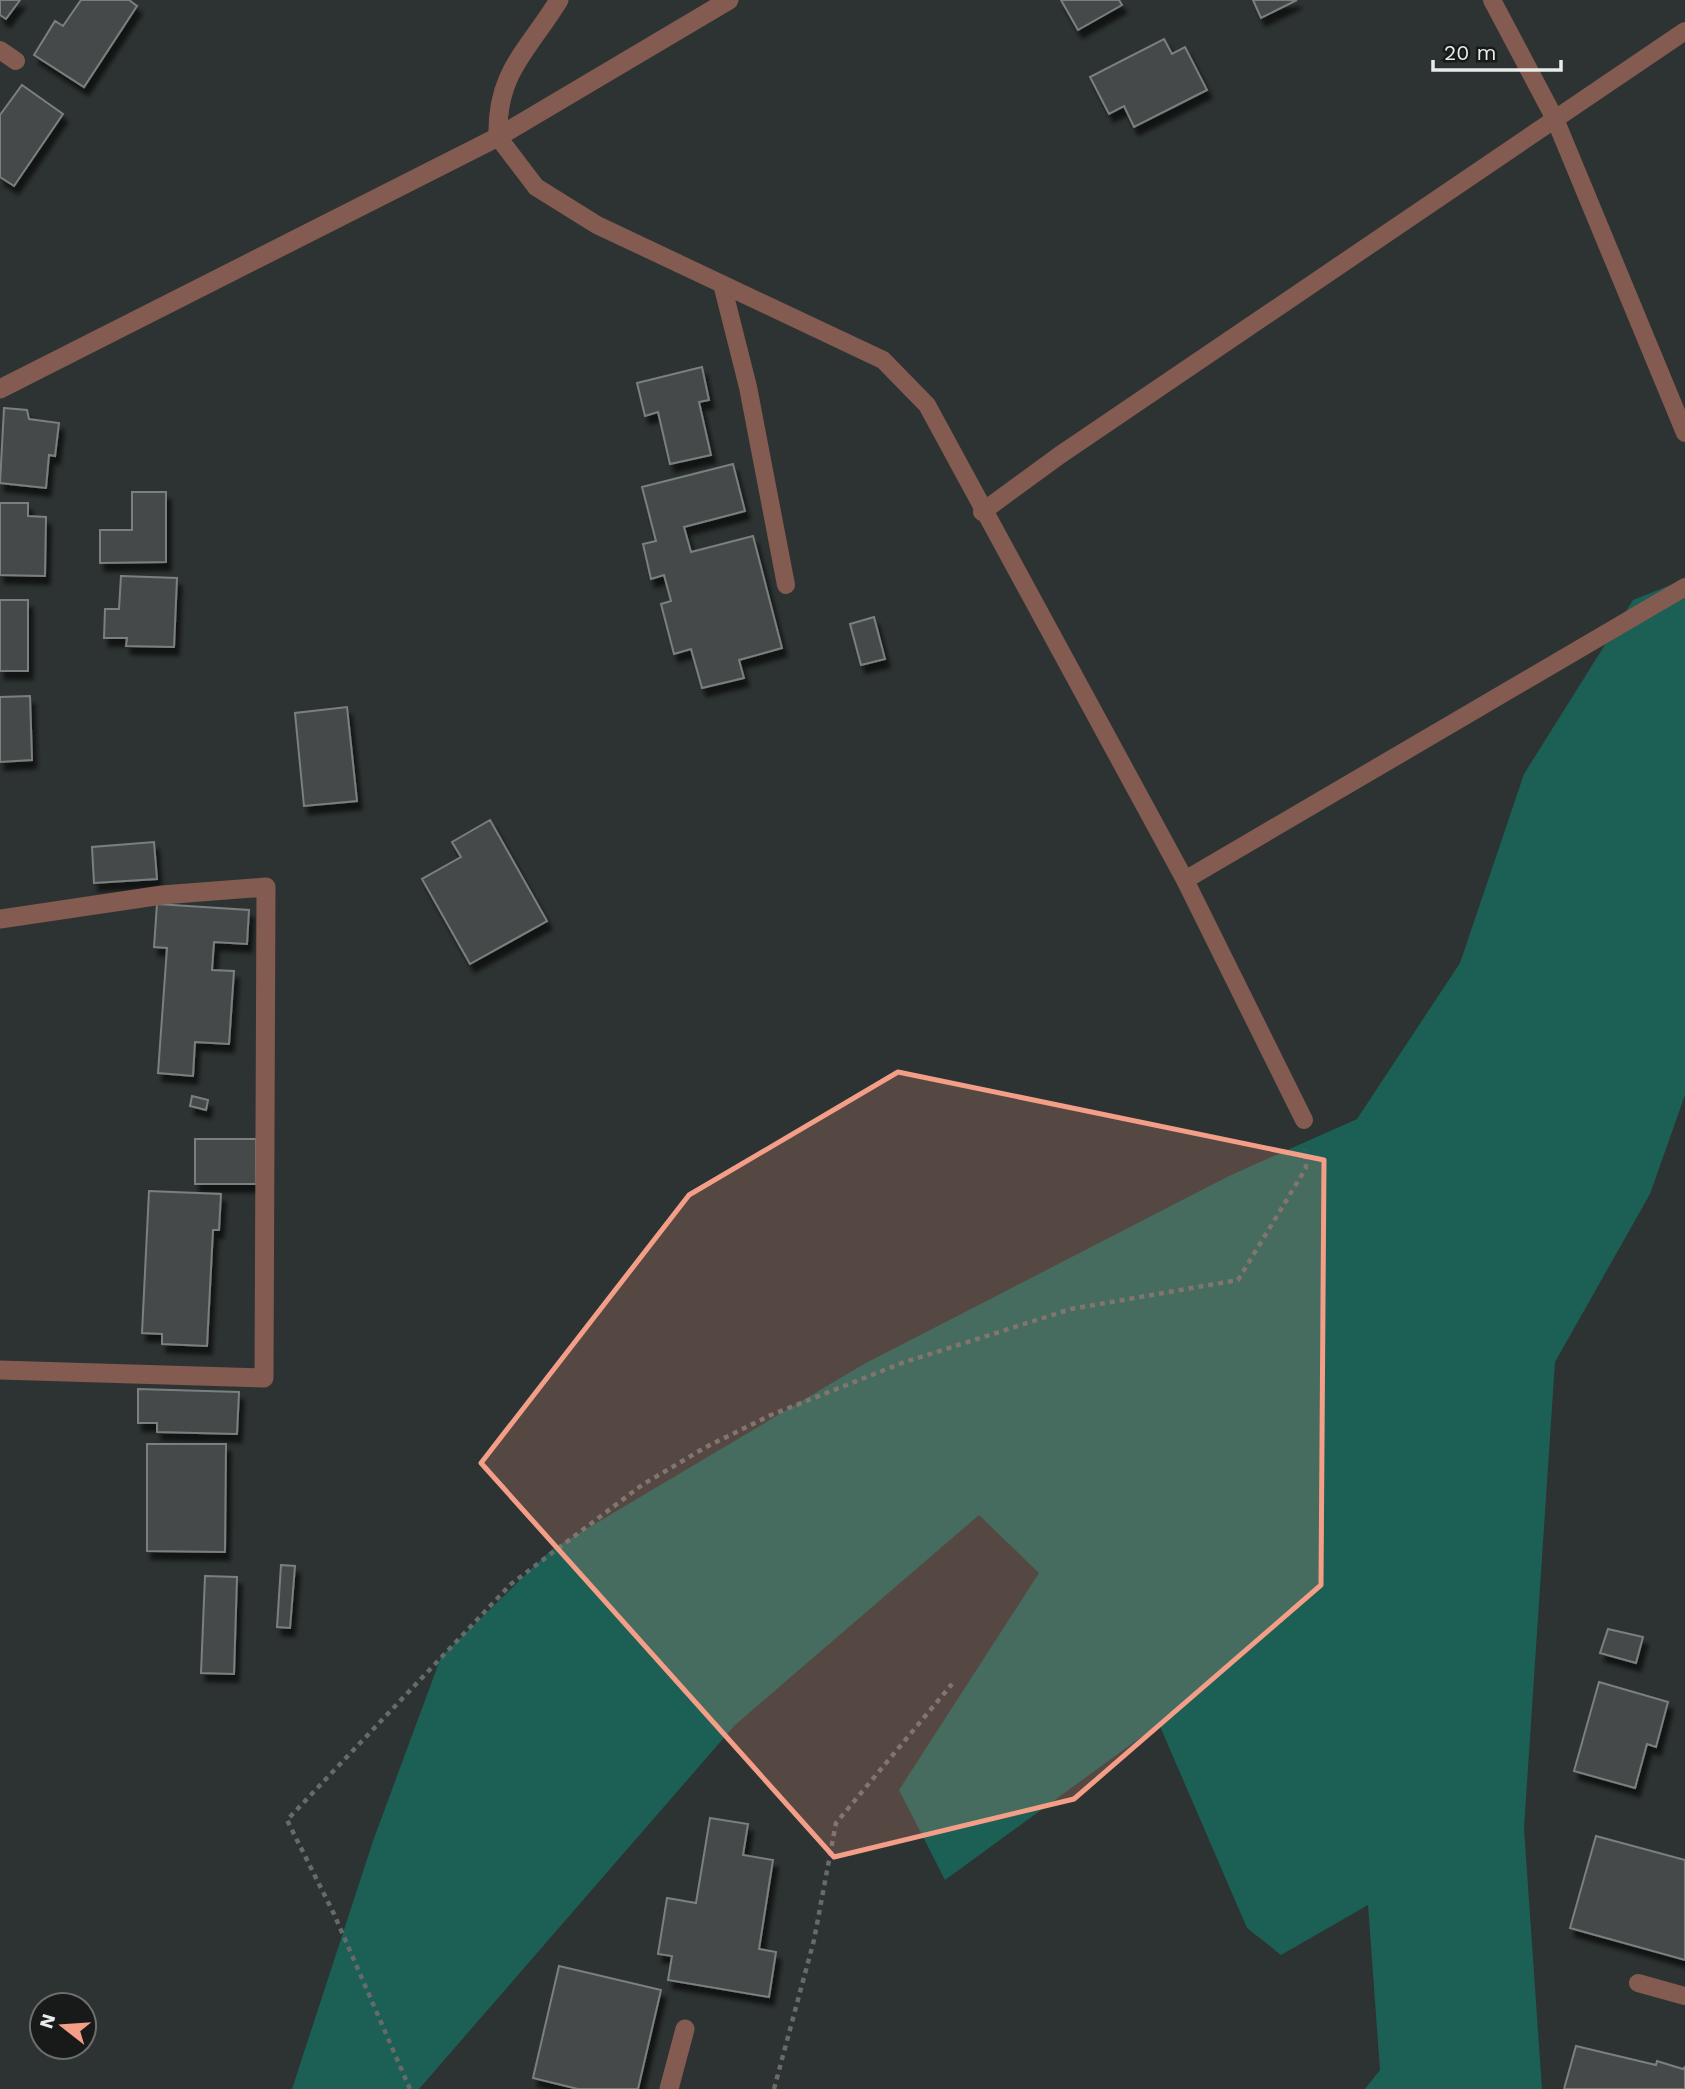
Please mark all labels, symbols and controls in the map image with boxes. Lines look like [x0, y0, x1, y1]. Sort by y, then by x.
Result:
scale bar [1433, 28, 1561, 72]
text: 20 m [1444, 40, 1496, 65]
north arrow [28, 1991, 98, 2061]
text: N [34, 2011, 60, 2031]

